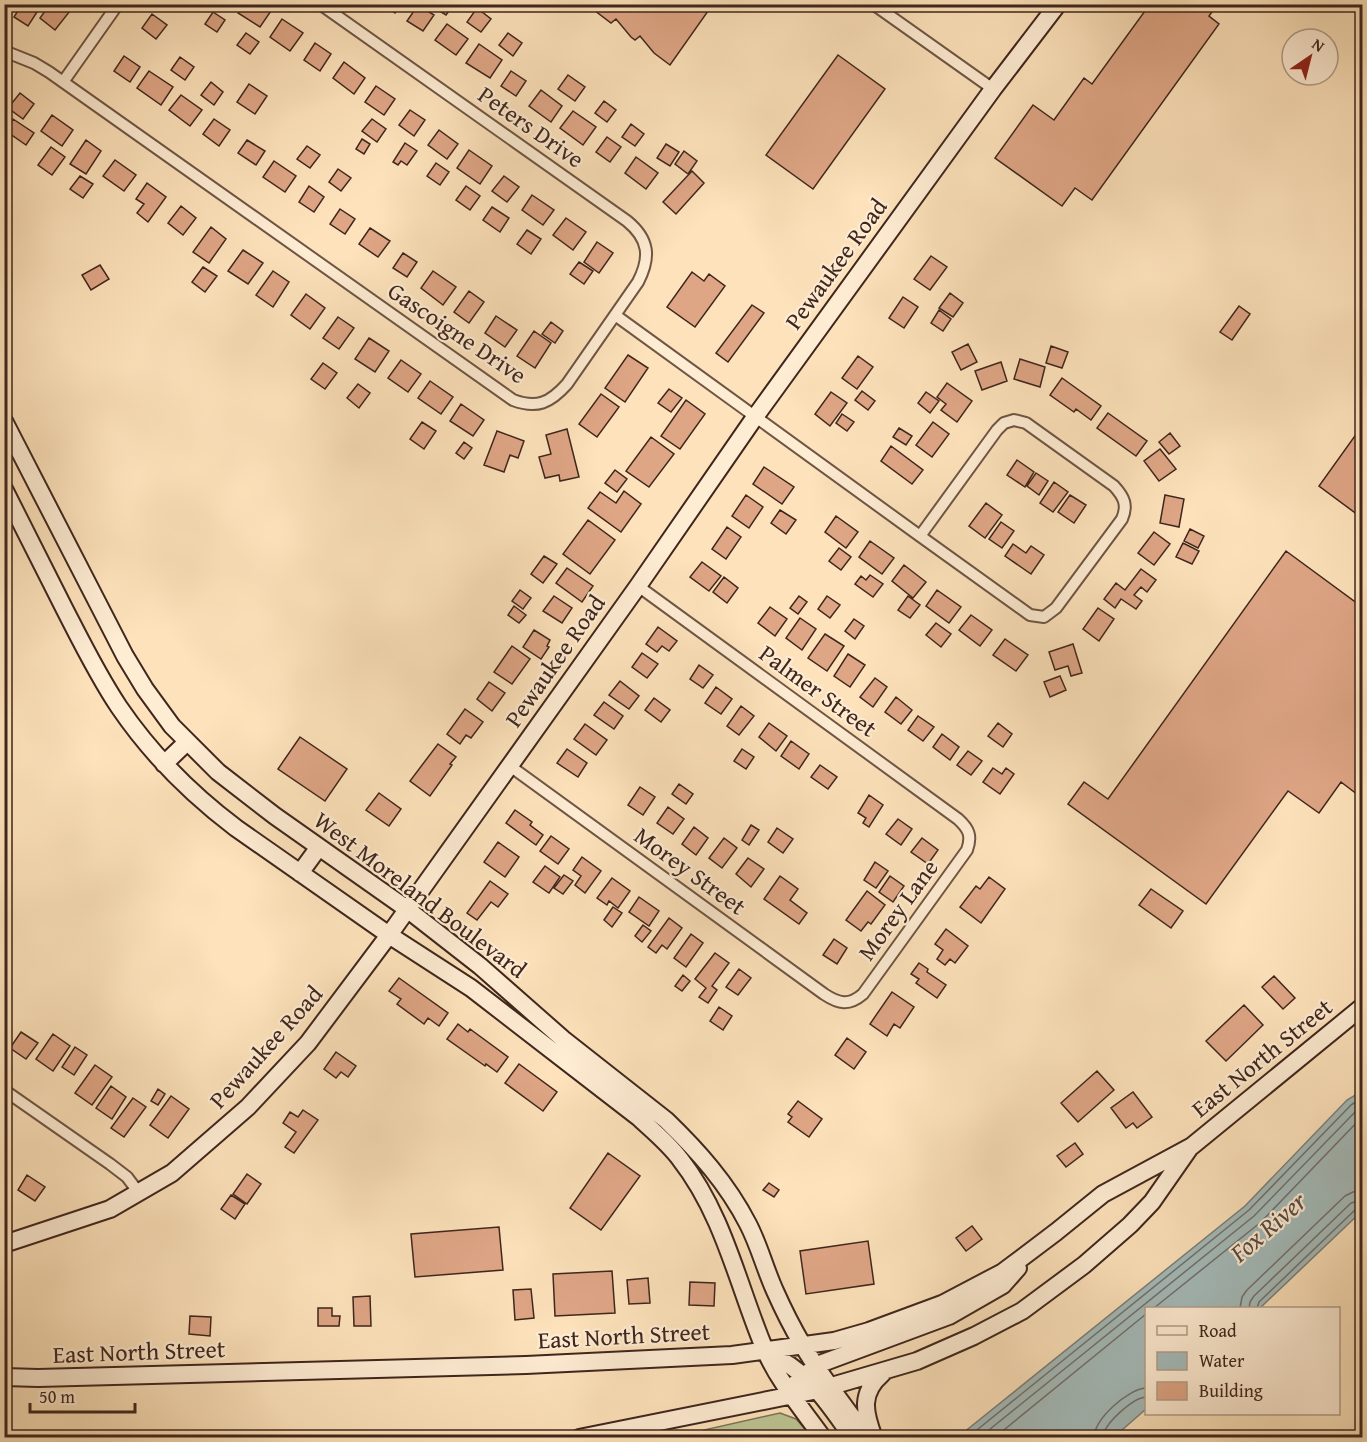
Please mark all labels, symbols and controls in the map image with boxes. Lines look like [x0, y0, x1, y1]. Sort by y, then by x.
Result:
north arrow [1280, 27, 1340, 87]
text: N [1307, 32, 1330, 58]
street label: Peters Drive [471, 77, 591, 176]
street label: Pewaukee Road [776, 191, 895, 337]
street label: Gascoigne Drive [381, 273, 534, 392]
street label: Pewaukee Road [496, 587, 613, 734]
street label: Palmer Street [752, 636, 885, 746]
street label: West Moreland Boulevard [307, 803, 534, 986]
street label: Morey Street [627, 818, 754, 923]
street label: Morey Lane [849, 852, 946, 968]
street label: Pewaukee Road [201, 977, 331, 1116]
street label: East North Street [1184, 989, 1340, 1126]
water label: Fox River [1220, 1181, 1316, 1272]
legend [1145, 1307, 1340, 1415]
street label: East North Street [537, 1313, 712, 1357]
text: Road [1199, 1317, 1237, 1344]
street label: East North Street [52, 1331, 226, 1372]
text: Water [1199, 1347, 1245, 1374]
scale bar [30, 1376, 135, 1414]
text: Building [1199, 1377, 1263, 1404]
text: 50 m [39, 1383, 75, 1410]

